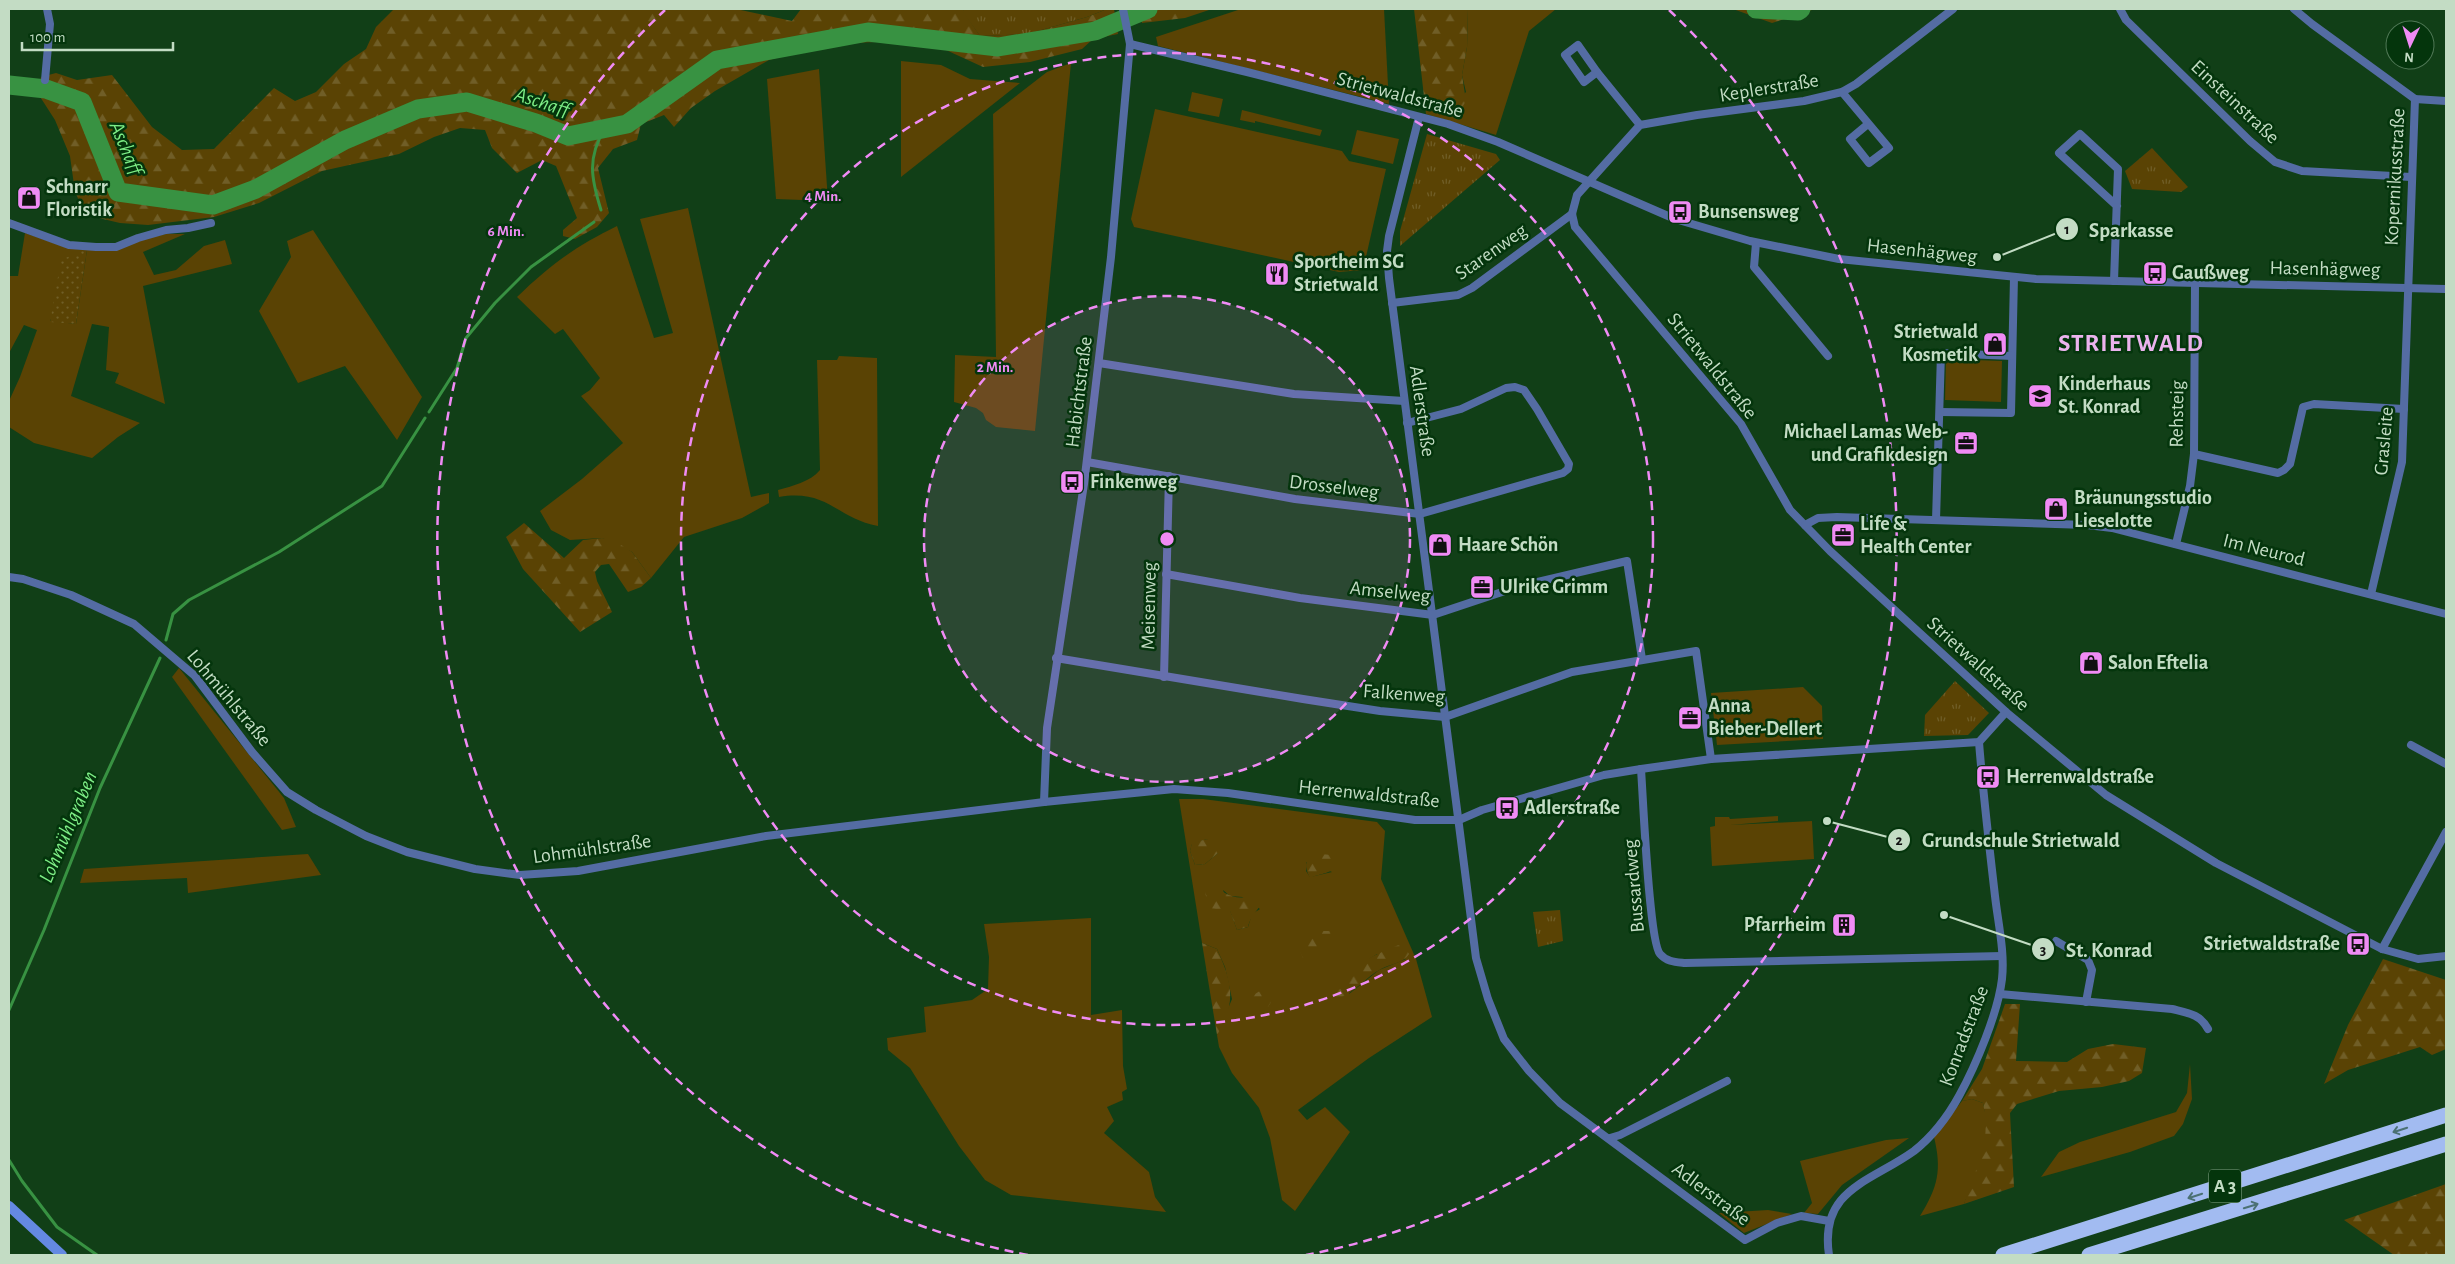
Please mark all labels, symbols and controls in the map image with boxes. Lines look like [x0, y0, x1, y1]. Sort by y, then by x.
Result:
scale bar [22, 20, 174, 52]
north arrow [2385, 20, 2435, 70]
text: 100 m [30, 30, 65, 45]
text: N [2404, 50, 2415, 64]
street label: Einsteinstraße [2187, 56, 2283, 148]
street label: Strietwaldstraße [1335, 69, 1465, 121]
street label: Keplerstraße [1718, 70, 1820, 106]
water label: Aschaff [511, 83, 575, 122]
street label: Kopernikusstraße [2381, 108, 2409, 246]
water label: Aschaff [105, 117, 148, 181]
place label: Schnarr Floristik [46, 177, 112, 220]
shop icon: Schnarr Floristik [16, 185, 42, 211]
text: 4 Min. [804, 189, 842, 204]
bus stop icon: Bunsensweg [1667, 199, 1693, 225]
place label: Bunsensweg [1698, 202, 1800, 222]
callout: Sparkasse [2054, 211, 2184, 247]
street label: Starenweg [1452, 220, 1531, 284]
text: Sparkasse [2089, 220, 2173, 241]
text: 1 [2064, 222, 2070, 237]
text: 6 Min. [488, 224, 524, 239]
street label: Hasenhägweg [1866, 235, 1978, 267]
place label: Sportheim SG Strietwald [1294, 252, 1404, 295]
street label: Hasenhägweg [2269, 258, 2381, 280]
bus stop icon: Gaußweg [2142, 260, 2168, 286]
restaurant icon: Sportheim SG Strietwald [1264, 261, 1290, 287]
place label: Gaußweg [2172, 263, 2250, 283]
street label: Strietwaldstraße [1663, 309, 1761, 423]
place label: Strietwald Kosmetik [1894, 322, 1978, 365]
shop icon: Strietwald Kosmetik [1982, 331, 2008, 357]
district label: STRIETWALD [2058, 331, 2204, 356]
street label: Habichtstraße [1062, 335, 1096, 449]
text: 2 Min. [977, 360, 1013, 375]
street label: Adlerstraße [1406, 364, 1438, 458]
place label: Kinderhaus St. Konrad [2058, 374, 2151, 417]
street label: Rehsteig [2166, 380, 2188, 448]
school or university icon: Kinderhaus St. Konrad [2027, 383, 2053, 409]
street label: Grasleite [2371, 406, 2397, 476]
place label: Michael Lamas Web- und Grafikdesign [1784, 422, 1948, 465]
office icon: Michael Lamas Web- und Grafikdesign [1953, 430, 1979, 456]
bus stop icon: Finkenweg [1059, 469, 1085, 495]
place label: Finkenweg [1090, 472, 1178, 492]
street label: Drosselweg [1288, 472, 1380, 502]
place label: Bräunungsstudio Lieselotte [2074, 488, 2212, 531]
shop icon: Bräunungsstudio Lieselotte [2043, 496, 2069, 522]
place label: Life & Health Center [1860, 514, 1971, 557]
office icon: Life & Health Center [1830, 522, 1856, 548]
centre of rings [1158, 530, 1176, 548]
street label: Im Neurod [2221, 530, 2307, 570]
shop icon: Haare Schön [1427, 532, 1453, 558]
place label: Haare Schön [1458, 535, 1558, 555]
street label: Meisenweg [1138, 562, 1160, 650]
office icon: Ulrike Grimm [1469, 574, 1495, 600]
place label: Ulrike Grimm [1500, 577, 1608, 597]
street label: Amselweg [1349, 578, 1432, 606]
street label: Strietwaldstraße [1923, 613, 2033, 715]
street label: Lohmühlstraße [183, 646, 275, 750]
shop icon: Salon Eftelia [2078, 650, 2104, 676]
place label: Salon Eftelia [2108, 653, 2209, 673]
street label: Falkenweg [1362, 681, 1446, 707]
place label: Anna Bieber-Dellert [1708, 696, 1822, 739]
office icon: Anna Bieber-Dellert [1677, 705, 1703, 731]
bus stop icon: Herrenwaldstraße [1975, 764, 2001, 790]
place label: Herrenwaldstraße [2006, 767, 2154, 787]
water label: Lohmühlgraben [35, 768, 101, 886]
street label: Herrenwaldstraße [1297, 777, 1441, 811]
bus stop icon: Adlerstraße [1494, 795, 1520, 821]
place label: Adlerstraße [1524, 798, 1620, 818]
callout: Grundschule Strietwald [1887, 822, 2129, 858]
text: Grundschule Strietwald [1922, 830, 2120, 851]
street label: Lohmühlstraße [532, 831, 652, 867]
text: 2 [1895, 833, 1903, 848]
street label: Bussardweg [1620, 838, 1648, 933]
building icon: Pfarrheim [1831, 912, 1857, 938]
place label: Pfarrheim [1744, 915, 1826, 935]
callout: St. Konrad [2031, 931, 2162, 967]
bus stop icon: Strietwaldstraße [2345, 931, 2371, 957]
place label: Strietwaldstraße [2204, 934, 2340, 954]
text: St. Konrad [2066, 940, 2152, 961]
text: 3 [2040, 943, 2046, 958]
street label: Konradstraße [1936, 983, 1992, 1089]
one-way arrow [2392, 1126, 2408, 1136]
street label: Adlerstraße [1668, 1158, 1754, 1230]
road number: A 3 [2209, 1170, 2241, 1202]
one-way arrow [2187, 1191, 2203, 1201]
one-way arrow [2243, 1200, 2259, 1210]

